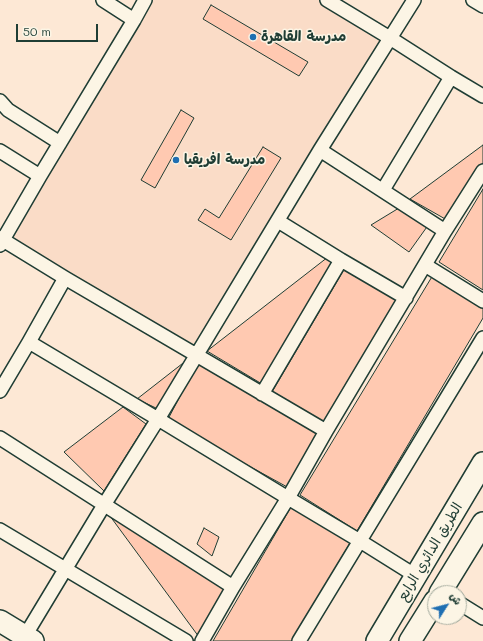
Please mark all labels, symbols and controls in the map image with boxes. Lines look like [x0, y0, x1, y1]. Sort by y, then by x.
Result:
scale bar [18, 16, 100, 42]
text: 50 m [23, 23, 51, 39]
place label: مدرسة القاهرة [261, 29, 346, 45]
marker: مدرسة القاهرة [248, 32, 258, 42]
place label: مدرسة افريقيا [184, 152, 265, 168]
marker: مدرسة افريقيا [171, 155, 181, 165]
street label: الطريق الدائري الرابع [394, 500, 466, 604]
north arrow [427, 585, 467, 625]
text: ش [447, 589, 466, 608]

